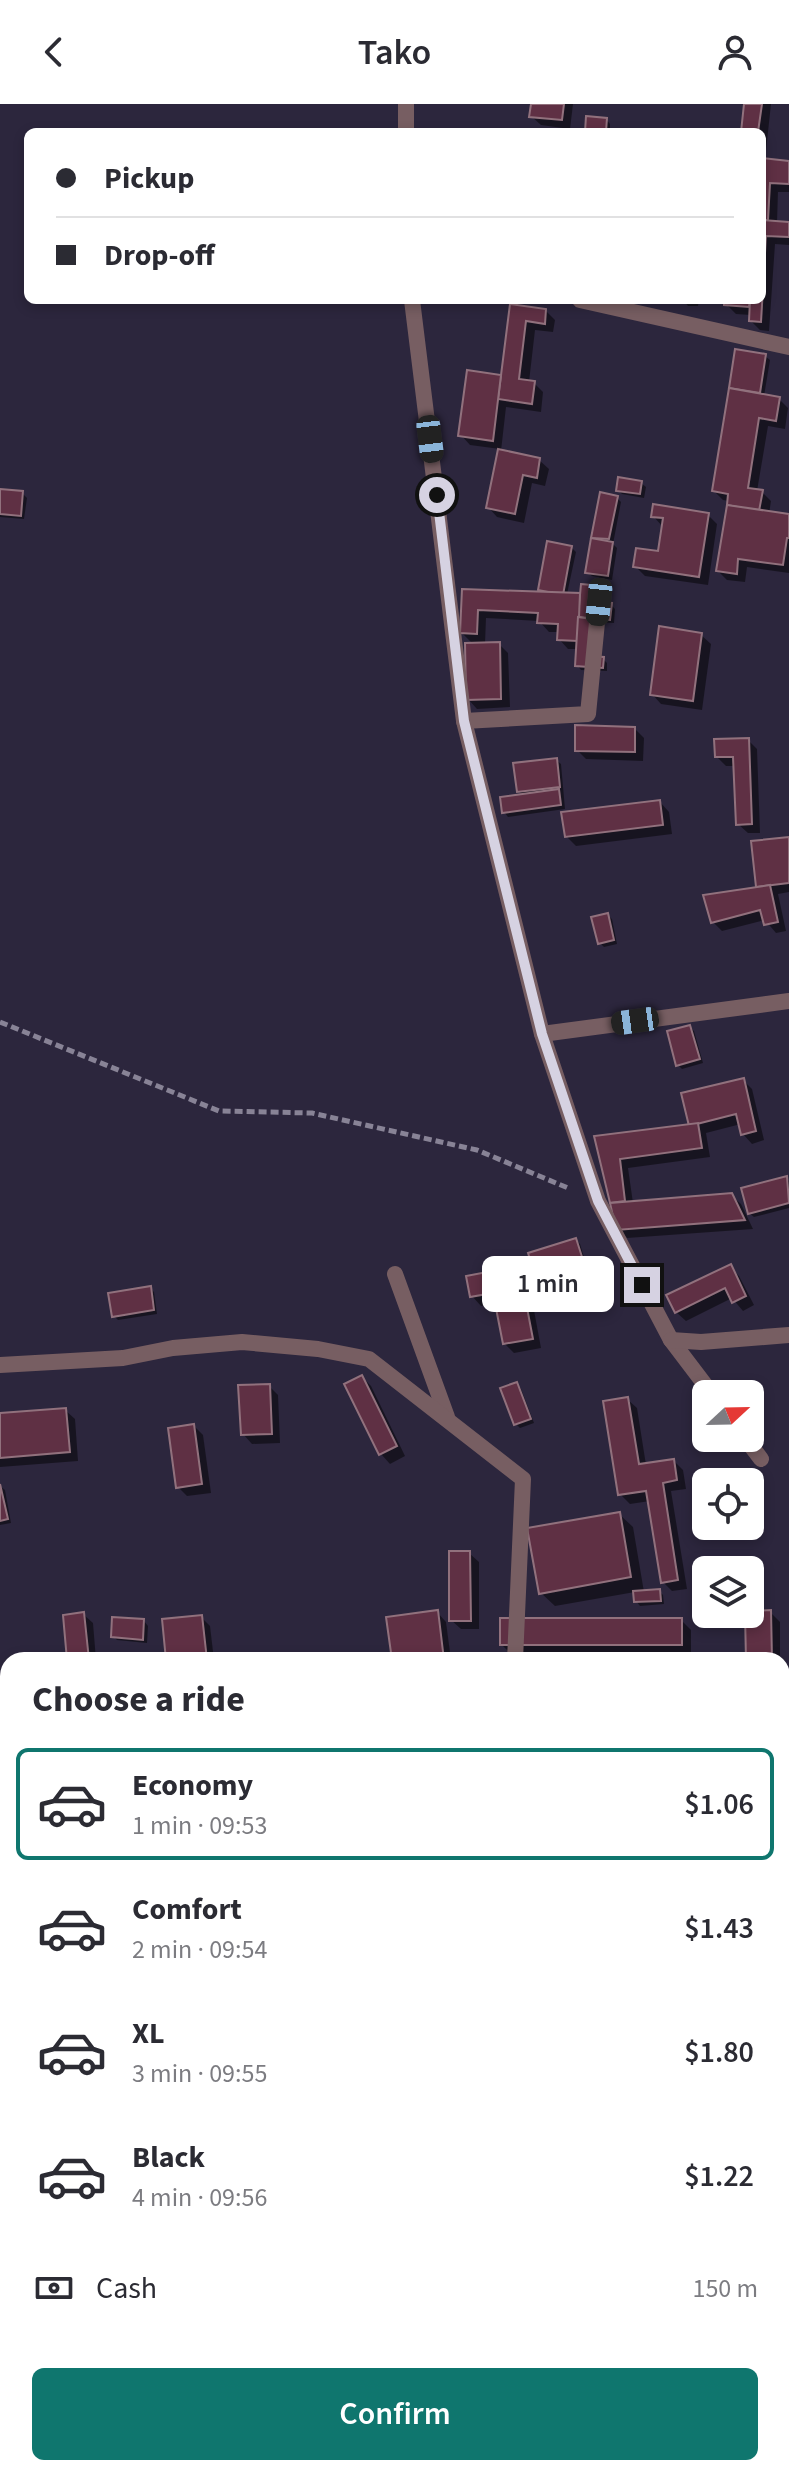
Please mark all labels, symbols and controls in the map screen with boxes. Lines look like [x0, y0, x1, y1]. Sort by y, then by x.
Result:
text: Tako [358, 27, 431, 78]
icon: back [32, 30, 76, 74]
icon: person [713, 30, 757, 74]
text: Pickup [104, 157, 194, 200]
text: Drop-off [104, 234, 215, 277]
car [415, 414, 445, 464]
route start [419, 477, 455, 513]
car [585, 577, 613, 627]
car [610, 1006, 660, 1036]
callout: 1 min [482, 1257, 614, 1313]
text: 1 min [517, 1265, 579, 1302]
route end [624, 1267, 660, 1303]
north arrow [692, 1380, 764, 1452]
map controls [692, 1380, 764, 1628]
button: locate [692, 1468, 764, 1540]
button: layers [692, 1556, 764, 1628]
text: Choose a ride [32, 1674, 245, 1725]
text: Economy [132, 1764, 253, 1807]
icon: car [36, 1768, 108, 1840]
text: $1.06 [684, 1783, 754, 1826]
text: 1 min · 09:53 [132, 1807, 267, 1844]
text: Comfort [132, 1888, 242, 1931]
icon: car [36, 1892, 108, 1964]
text: $1.43 [684, 1907, 754, 1950]
text: 2 min · 09:54 [132, 1931, 267, 1968]
text: XL [132, 2012, 165, 2055]
icon: car [36, 2016, 108, 2088]
text: $1.80 [684, 2031, 754, 2074]
text: 3 min · 09:55 [132, 2055, 267, 2092]
text: Black [132, 2136, 205, 2179]
icon: car [36, 2140, 108, 2212]
text: $1.22 [684, 2155, 754, 2198]
text: 4 min · 09:56 [132, 2179, 267, 2216]
icon: cash [32, 2266, 76, 2310]
text: Cash [96, 2267, 157, 2310]
text: 150 m [692, 2270, 758, 2307]
button: Confirm [32, 2368, 758, 2460]

